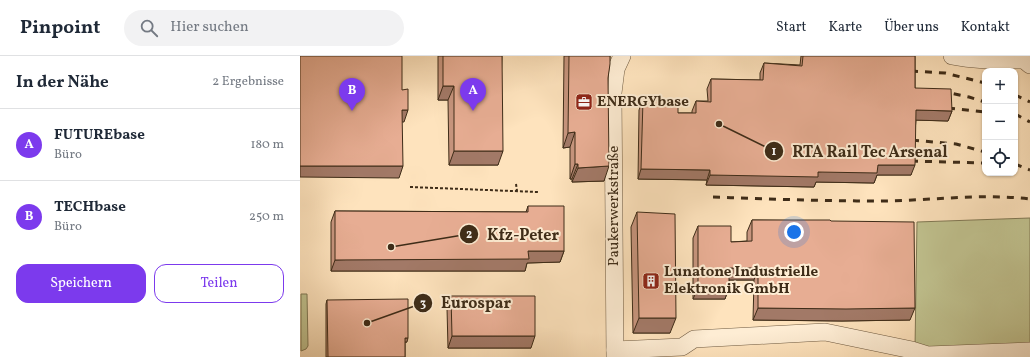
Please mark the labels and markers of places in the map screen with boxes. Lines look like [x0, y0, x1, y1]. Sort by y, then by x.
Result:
pin: B [339, 78, 365, 111]
pin: A [460, 78, 486, 111]
office icon: ENERGYbase [574, 92, 594, 112]
place label: ENERGYbase [597, 92, 689, 113]
callout: RTA Rail Tec Arsenal [764, 137, 956, 165]
callout: Kfz-Peter [459, 220, 567, 248]
place label: Lunatone Industrielle Elektronik GmbH [664, 262, 819, 300]
building icon: Lunatone Industrielle Elektronik GmbH [641, 271, 661, 291]
callout: Eurospar [413, 289, 519, 317]

